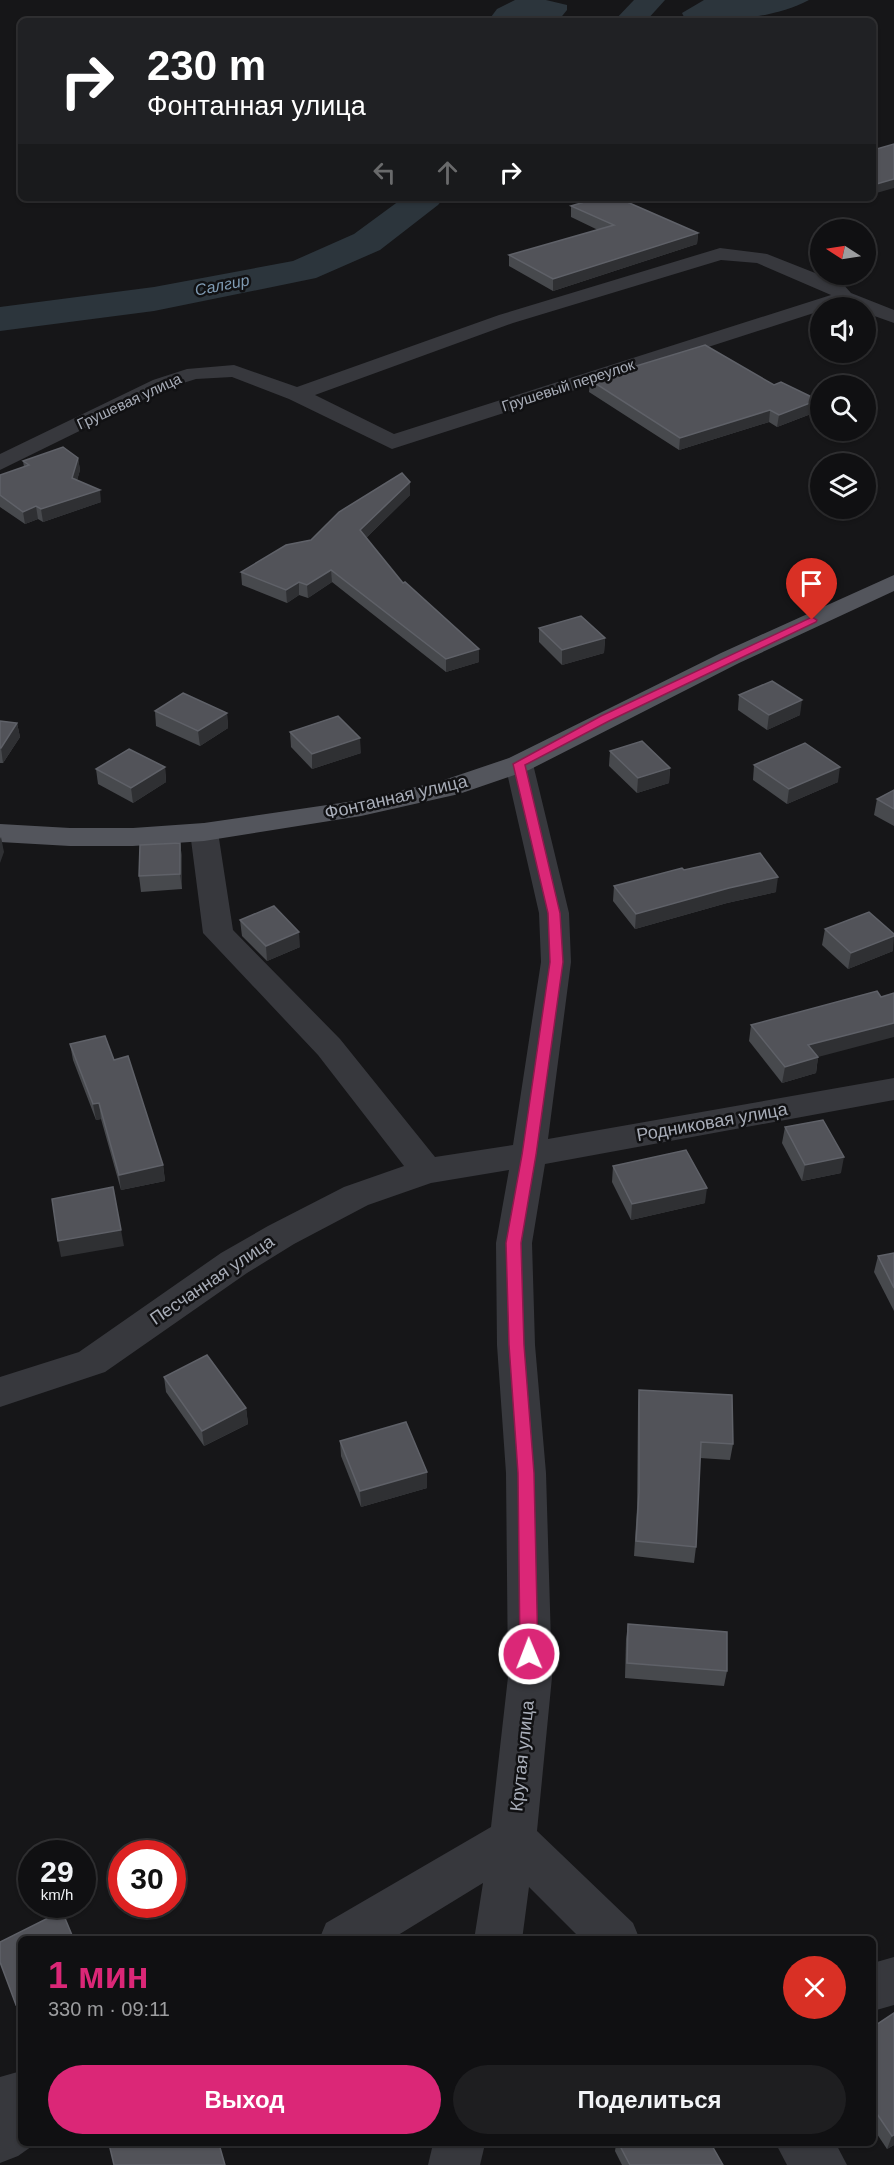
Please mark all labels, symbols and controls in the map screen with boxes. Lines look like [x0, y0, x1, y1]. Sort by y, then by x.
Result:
icon: right [48, 42, 126, 120]
text: 230 m [147, 42, 266, 89]
text: Фонтанная улица [147, 91, 366, 121]
icon: left [368, 156, 401, 189]
icon: ahead [431, 156, 464, 189]
icon: right [494, 156, 527, 189]
north arrow [810, 219, 876, 285]
map controls [810, 219, 876, 519]
water label: Салгир [193, 271, 251, 299]
button: sound [810, 297, 876, 363]
street label: Грушевый переулок [499, 355, 637, 415]
street label: Грушевая улица [74, 369, 184, 433]
button: search [810, 375, 876, 441]
button: layers [810, 453, 876, 519]
pin [786, 558, 837, 620]
icon: arrive [795, 567, 828, 600]
street label: Фонтанная улица [323, 771, 470, 823]
street label: Родниковая улица [635, 1099, 790, 1145]
street label: Песчанная улица [146, 1231, 279, 1329]
position arrow [497, 1622, 561, 1686]
street label: Крутая улица [506, 1698, 538, 1813]
speed limit sign: 30 [108, 1840, 186, 1918]
text: 29 [40, 1855, 74, 1888]
text: km/h [41, 1886, 73, 1903]
text: 1 мин [48, 1955, 149, 1996]
button: close [783, 1956, 846, 2019]
text: 330 m · 09:11 [48, 1998, 170, 2020]
button: Выход [48, 2065, 441, 2134]
button: Поделиться [453, 2065, 846, 2134]

